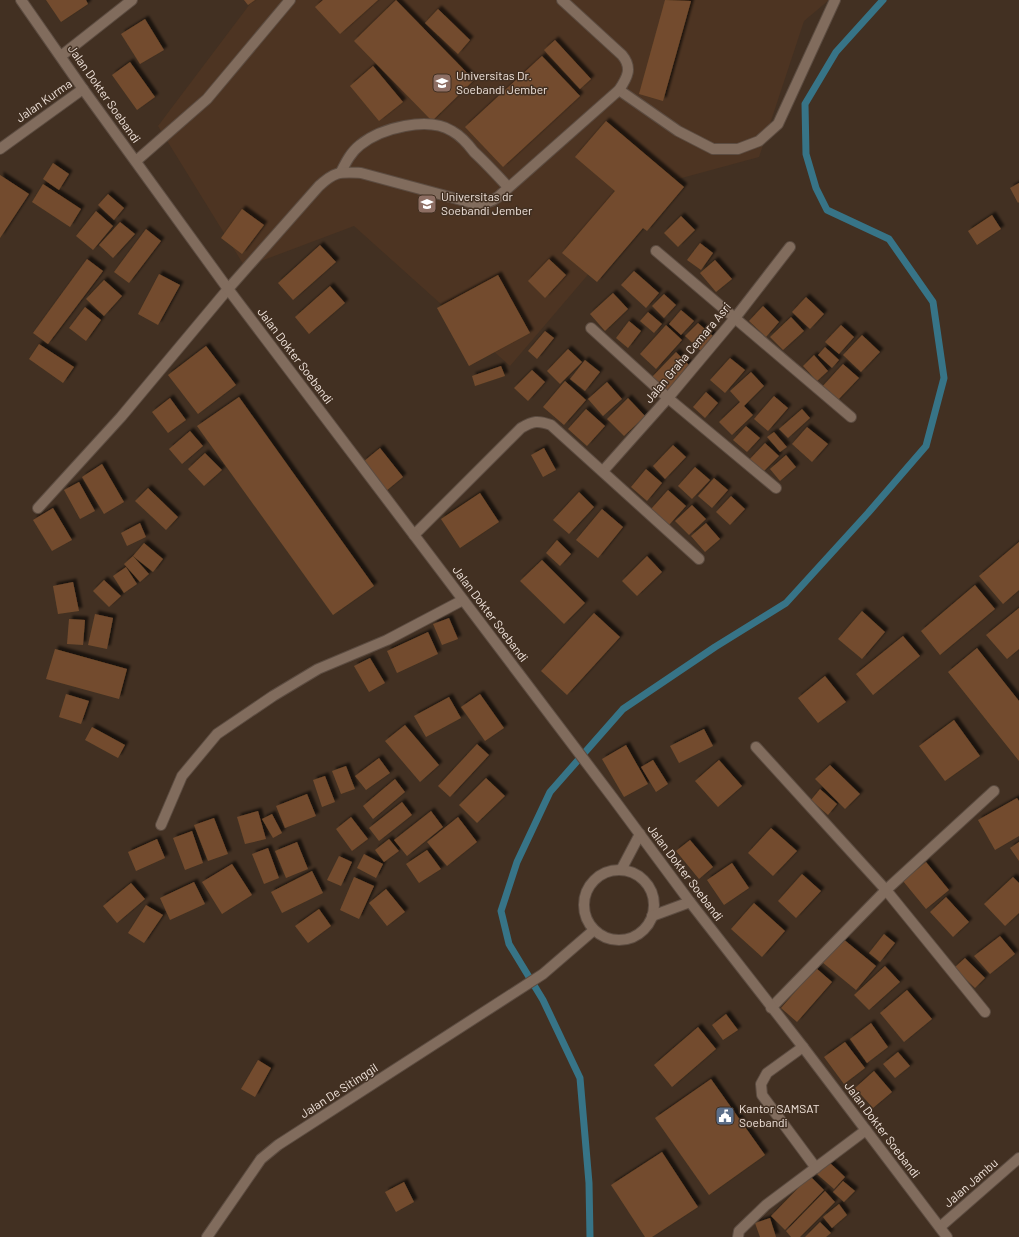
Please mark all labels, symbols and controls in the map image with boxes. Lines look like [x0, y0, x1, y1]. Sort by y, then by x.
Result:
street label: Jalan Dokter Soebandi [66, 42, 144, 145]
place label: Universitas Dr. Soebandi Jember [456, 68, 548, 96]
school or university icon: Universitas Dr. Soebandi Jember [431, 72, 453, 94]
street label: Jalan Kurma [13, 76, 74, 125]
place label: Universitas dr Soebandi Jember [441, 189, 533, 217]
school or university icon: Universitas dr Soebandi Jember [416, 193, 438, 215]
street label: Jalan Graha Cemara Asri [641, 299, 733, 405]
street label: Jalan Dokter Soebandi [255, 305, 337, 406]
street label: Jalan Dokter Soebandi [450, 563, 532, 664]
street label: Jalan Dokter Soebandi [645, 822, 727, 923]
street label: Jalan De Sitinggil [297, 1060, 380, 1120]
street label: Jalan Dokter Soebandi [842, 1079, 924, 1180]
place label: Kantor SAMSAT Soebandi [739, 1101, 820, 1129]
public building icon: Kantor SAMSAT Soebandi [714, 1105, 736, 1127]
street label: Jalan Jambu [941, 1155, 1000, 1209]

